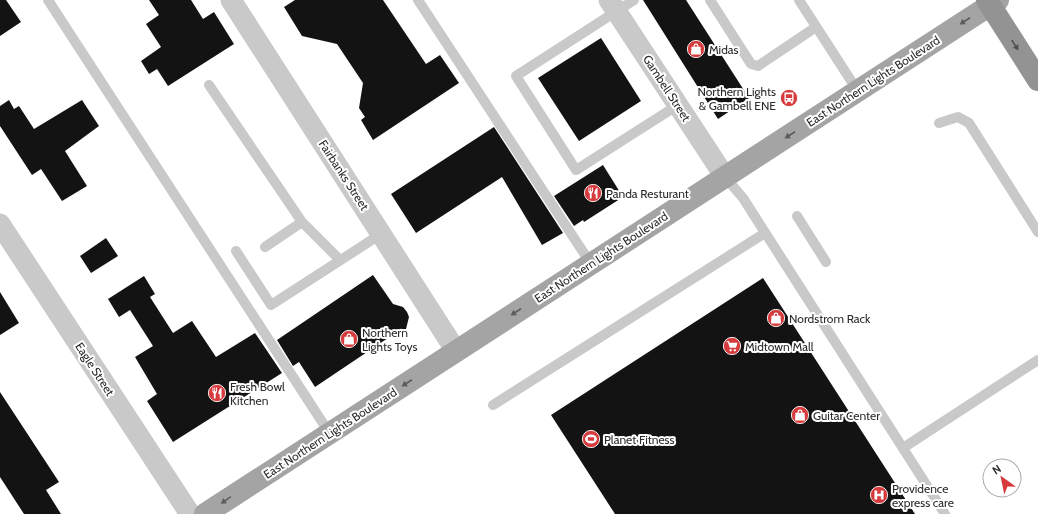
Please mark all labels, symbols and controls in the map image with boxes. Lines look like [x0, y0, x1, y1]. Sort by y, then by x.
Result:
one-way arrow [960, 17, 970, 25]
street label: East Northern Lights Boulevard [803, 32, 943, 130]
shop icon: Midas [686, 39, 706, 59]
one-way arrow [1012, 39, 1019, 51]
place label: Midas [709, 42, 739, 57]
street label: Gambell Street [640, 52, 694, 124]
place label: Northern Lights & Gambell ENE [697, 84, 776, 113]
bus stop icon: Northern Lights & Gambell ENE [779, 88, 799, 108]
one-way arrow [784, 131, 795, 139]
street label: Fairbanks Street [316, 137, 372, 213]
restaurant icon: Panda Resturant [583, 183, 603, 203]
place label: Panda Resturant [606, 186, 689, 201]
street label: East Northern Lights Boulevard [531, 208, 671, 306]
one-way arrow [511, 308, 521, 316]
shop icon: Nordstrom Rack [766, 308, 786, 328]
place label: Nordstrom Rack [789, 311, 871, 326]
place label: Northern Lights Toys [362, 325, 418, 354]
shop icon: Northern Lights Toys [339, 329, 359, 349]
supermarket icon: Midtown Mall [722, 336, 742, 356]
street label: Eagle Street [72, 339, 118, 399]
place label: Midtown Mall [745, 339, 814, 354]
place label: Fresh Bowl Kitchen [230, 379, 285, 408]
one-way arrow [402, 379, 413, 387]
restaurant icon: Fresh Bowl Kitchen [207, 383, 227, 403]
street label: East Northern Lights Boulevard [260, 384, 400, 482]
shop icon: Guitar Center [790, 405, 810, 425]
place label: Guitar Center [813, 408, 880, 423]
sports icon: Planet Fitness [581, 429, 601, 449]
place label: Planet Fitness [604, 432, 675, 447]
north arrow [982, 458, 1022, 498]
text: N [989, 462, 1004, 478]
place label: Providence express care [892, 481, 954, 510]
hospital icon: Providence express care [869, 485, 889, 505]
one-way arrow [221, 496, 232, 504]

